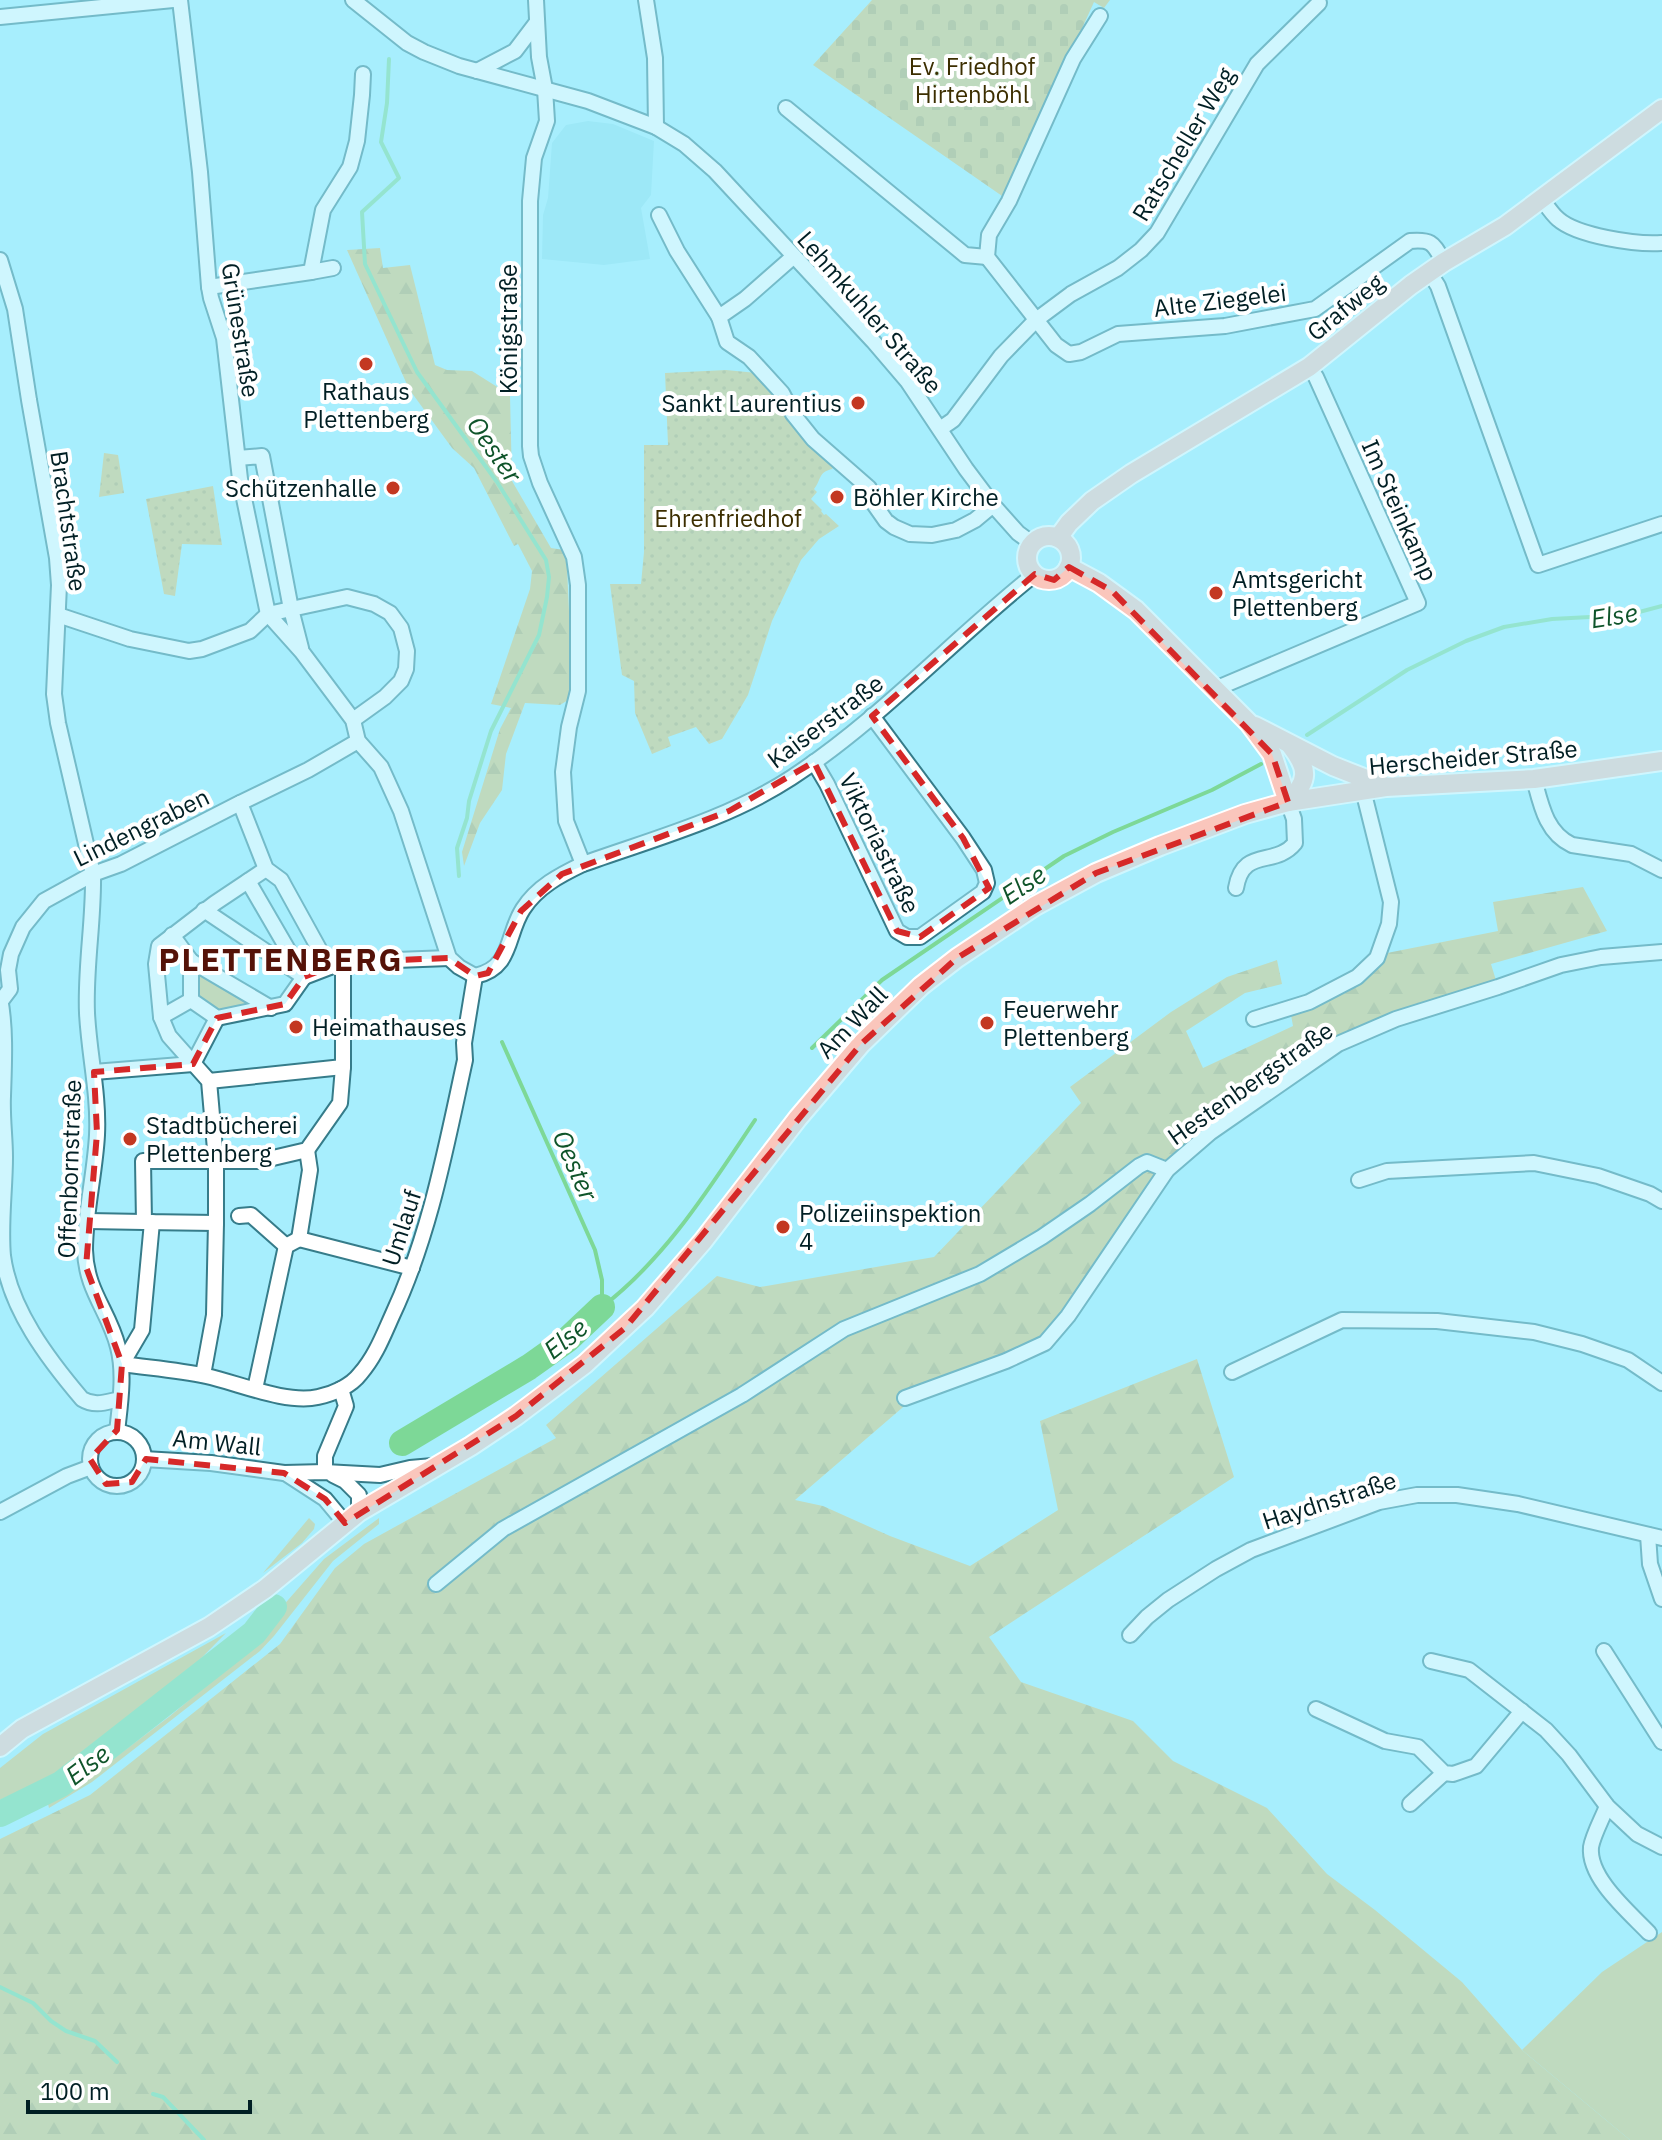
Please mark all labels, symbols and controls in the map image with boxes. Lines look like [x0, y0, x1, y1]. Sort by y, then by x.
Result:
park label: Ev. Friedhof Hirtenböhl [909, 50, 1035, 110]
street label: Ratscheller Weg [1124, 61, 1242, 227]
street label: Lehmkuhler Straße [790, 224, 950, 400]
street label: Grünestraße [215, 260, 267, 400]
street label: Königstraße [492, 264, 524, 394]
street label: Grafweg [1300, 266, 1390, 348]
street label: Alte Ziegelei [1152, 276, 1288, 324]
marker: Rathaus Plettenberg [357, 355, 375, 373]
place label: Rathaus Plettenberg [303, 375, 429, 435]
place label: Sankt Laurentius [661, 387, 842, 419]
marker: Sankt Laurentius [849, 394, 867, 412]
water label: Oester [460, 409, 531, 490]
street label: Im Steinkamp [1355, 434, 1445, 586]
street label: Brachtstraße [43, 449, 95, 593]
place label: Schützenhalle [225, 472, 377, 504]
marker: Schützenhalle [384, 479, 402, 497]
place label: Böhler Kirche [853, 481, 999, 513]
marker: Böhler Kirche [828, 488, 846, 506]
park label: Ehrenfriedhof [654, 502, 802, 534]
place label: Amtsgericht Plettenberg [1232, 563, 1363, 623]
marker: Amtsgericht Plettenberg [1207, 584, 1225, 602]
water label: Else [1588, 595, 1640, 635]
street label: Kaiserstraße [761, 667, 889, 775]
street label: Herscheider Straße [1367, 732, 1579, 782]
street label: Viktoriastraße [832, 767, 928, 919]
street label: Lindengraben [68, 780, 214, 874]
water label: Else [994, 857, 1052, 911]
district label: PLETTENBERG [159, 938, 403, 980]
street label: Am Wall [810, 979, 894, 1065]
place label: Feuerwehr Plettenberg [1003, 993, 1129, 1053]
place label: Heimathauses [312, 1011, 467, 1043]
marker: Feuerwehr Plettenberg [978, 1014, 996, 1032]
street label: Hestenbergstraße [1161, 1014, 1339, 1152]
marker: Heimathauses [287, 1018, 305, 1036]
street label: Offenbornstraße [50, 1079, 88, 1259]
place label: Stadtbücherei Plettenberg [146, 1109, 298, 1169]
water label: Oester [545, 1124, 607, 1207]
marker: Stadtbücherei Plettenberg [121, 1130, 139, 1148]
street label: Umlauf [374, 1186, 428, 1270]
place label: Polizeiinspektion 4 [799, 1197, 981, 1257]
marker: Polizeiinspektion 4 [774, 1218, 792, 1236]
water label: Else [536, 1310, 594, 1366]
street label: Am Wall [171, 1421, 263, 1463]
street label: Haydnstraße [1258, 1463, 1400, 1537]
water label: Else [58, 1736, 116, 1792]
scale bar [28, 2064, 250, 2114]
text: 100 m [40, 2075, 110, 2107]

